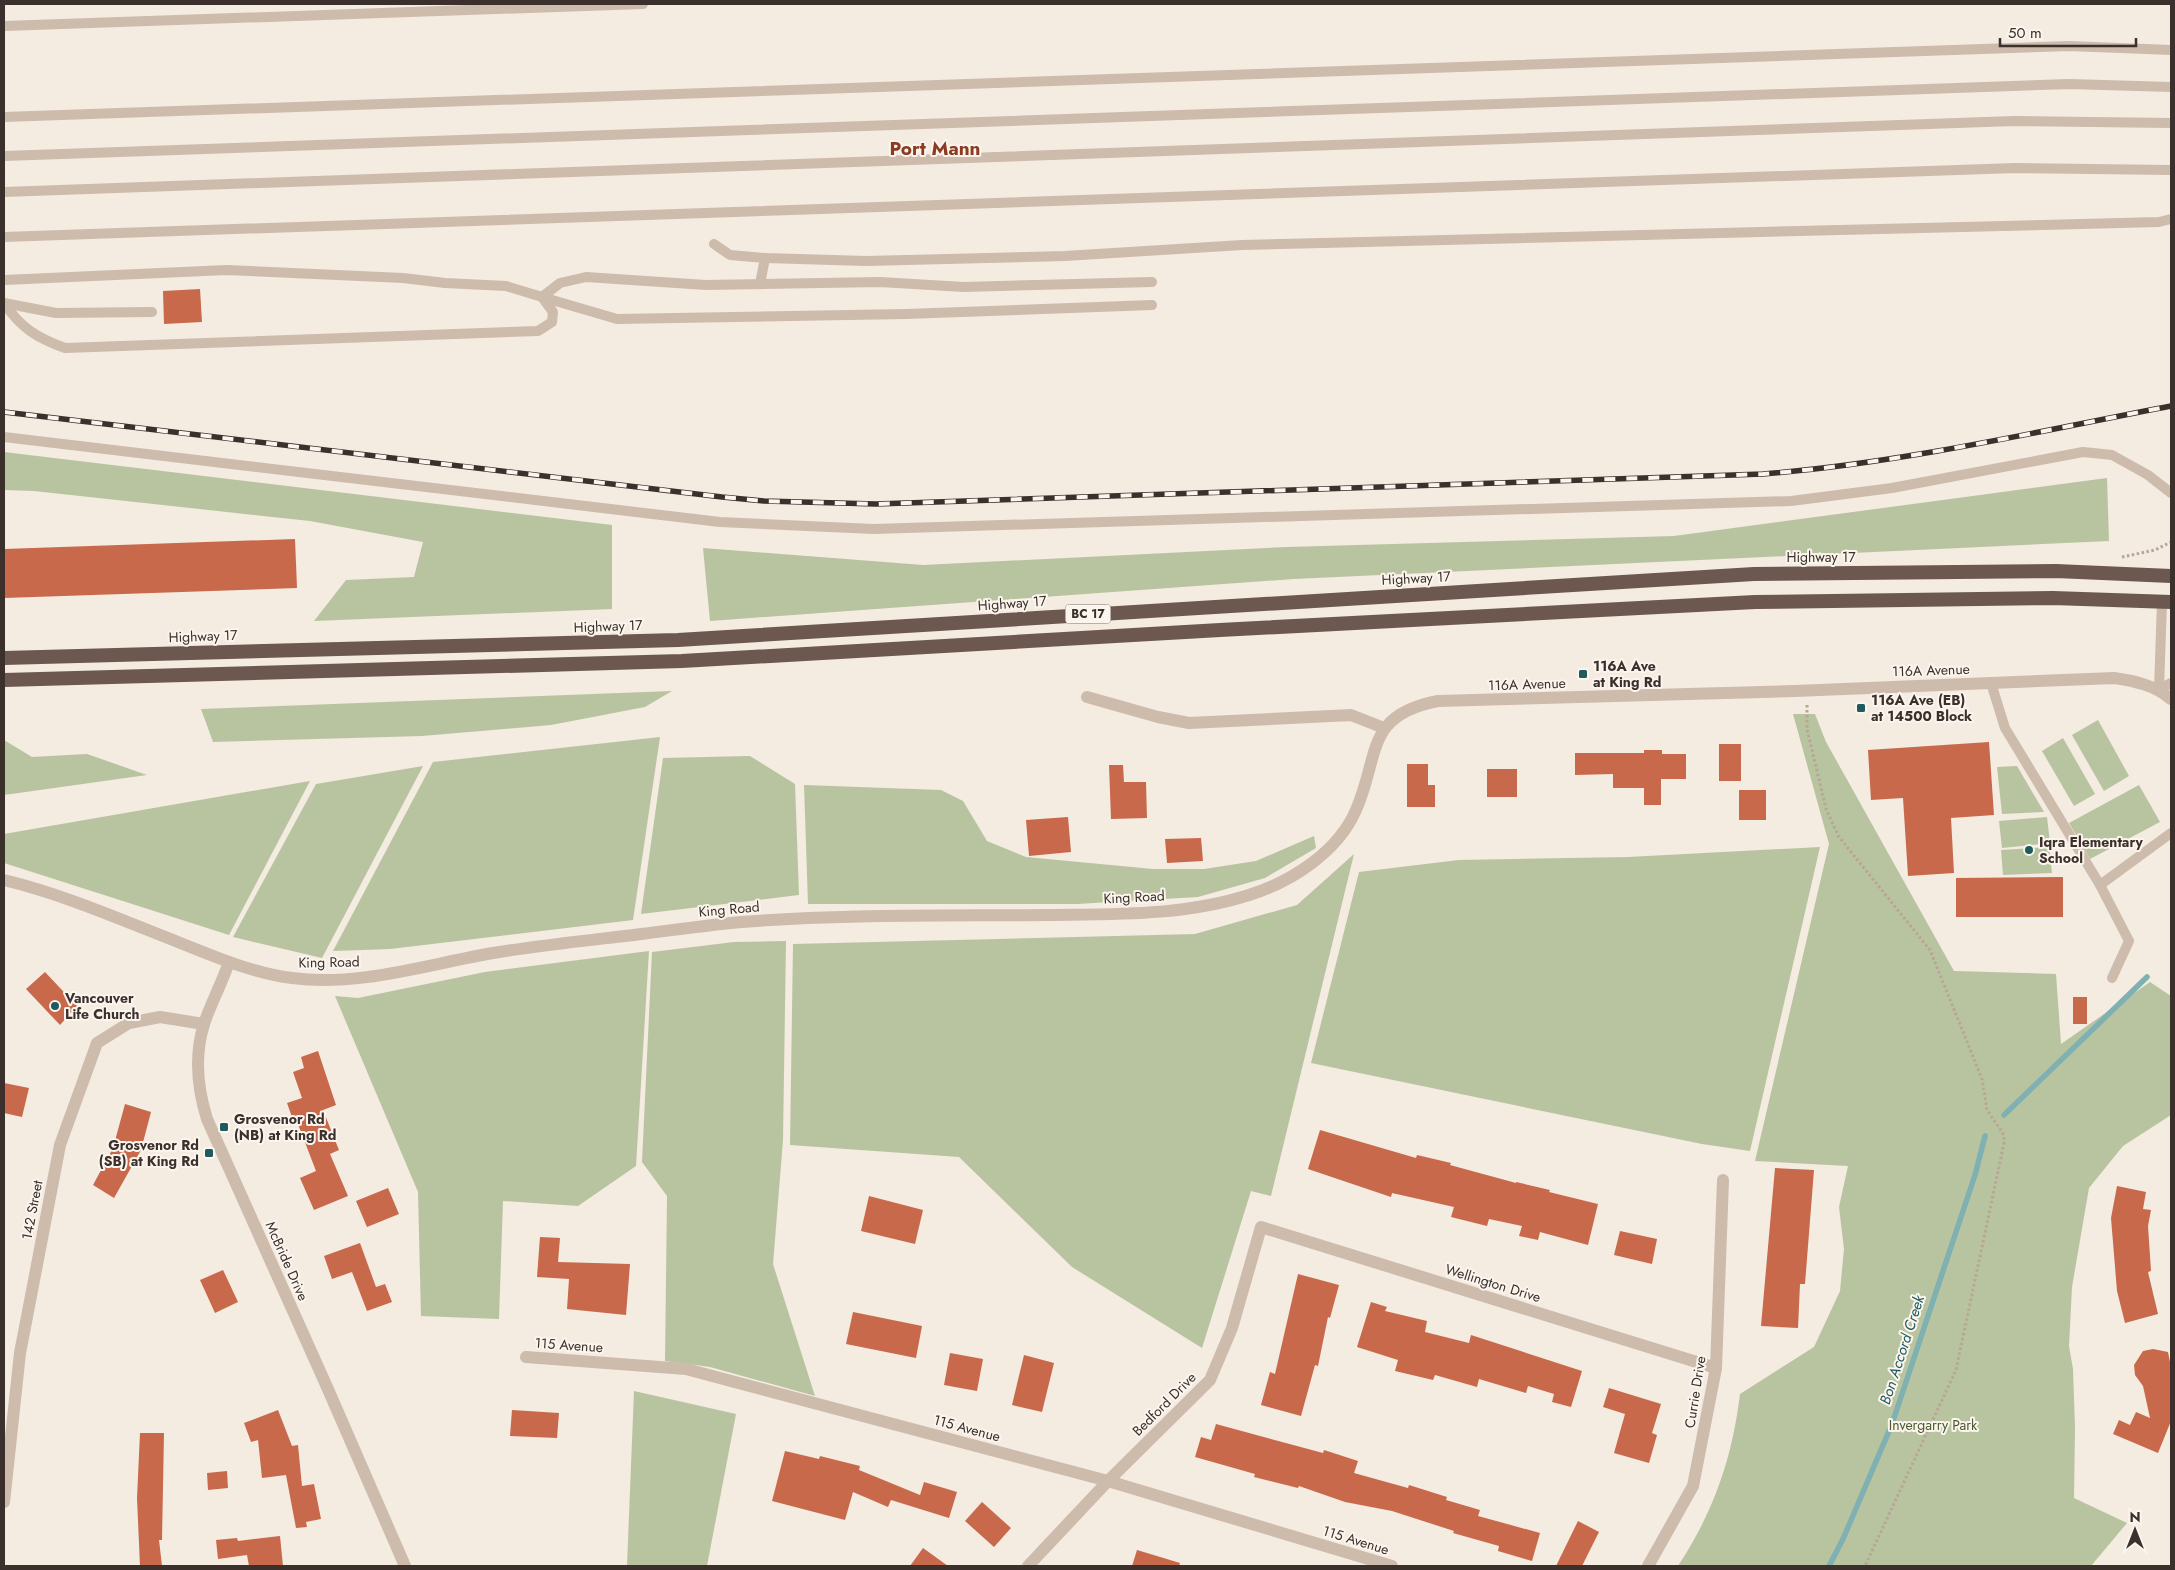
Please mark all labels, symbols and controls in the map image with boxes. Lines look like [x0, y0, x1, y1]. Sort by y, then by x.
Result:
scale bar [2000, 15, 2136, 47]
text: 50 m [2008, 22, 2042, 44]
district label: Port Mann [889, 135, 981, 162]
street label: Highway 17 [1786, 547, 1856, 567]
street label: Highway 17 [1381, 566, 1452, 590]
street label: Highway 17 [977, 591, 1048, 615]
road number: BC 17 [1066, 604, 1110, 624]
street label: Highway 17 [573, 615, 644, 637]
street label: Highway 17 [168, 625, 239, 647]
place label: 116A Ave at King Rd [1593, 656, 1661, 692]
street label: 116A Avenue [1892, 659, 1970, 681]
marker: 116A Ave at King Rd [1577, 668, 1589, 680]
street label: 116A Avenue [1488, 673, 1566, 695]
place label: 116A Ave (EB) at 14500 Block [1871, 690, 1972, 726]
marker: 116A Ave (EB) at 14500 Block [1855, 702, 1867, 714]
place label: Iqra Elementary School [2039, 832, 2144, 868]
marker: Iqra Elementary School [2023, 844, 2035, 856]
street label: King Road [1103, 885, 1165, 909]
street label: King Road [698, 896, 760, 922]
street label: King Road [298, 951, 360, 973]
place label: Vancouver Life Church [64, 988, 140, 1024]
marker: Vancouver Life Church [49, 1000, 61, 1012]
place label: Grosvenor Rd (NB) at King Rd [234, 1109, 337, 1145]
marker: Grosvenor Rd (NB) at King Rd [218, 1121, 230, 1133]
place label: Grosvenor Rd (SB) at King Rd [99, 1135, 199, 1171]
marker: Grosvenor Rd (SB) at King Rd [203, 1147, 215, 1159]
street label: 142 Street [16, 1178, 48, 1241]
street label: McBride Drive [261, 1218, 313, 1304]
street label: Wellington Drive [1443, 1259, 1543, 1307]
water label: Bon Accord Creek [1874, 1292, 1930, 1407]
street label: 115 Avenue [534, 1333, 604, 1357]
street label: Currie Drive [1679, 1355, 1711, 1429]
street label: Bedford Drive [1128, 1368, 1200, 1440]
street label: 115 Avenue [931, 1410, 1003, 1446]
park label: Invergarry Park [1889, 1415, 1978, 1435]
north arrow [2110, 1505, 2160, 1555]
text: N [2129, 1507, 2141, 1527]
street label: 115 Avenue [1320, 1520, 1392, 1560]

